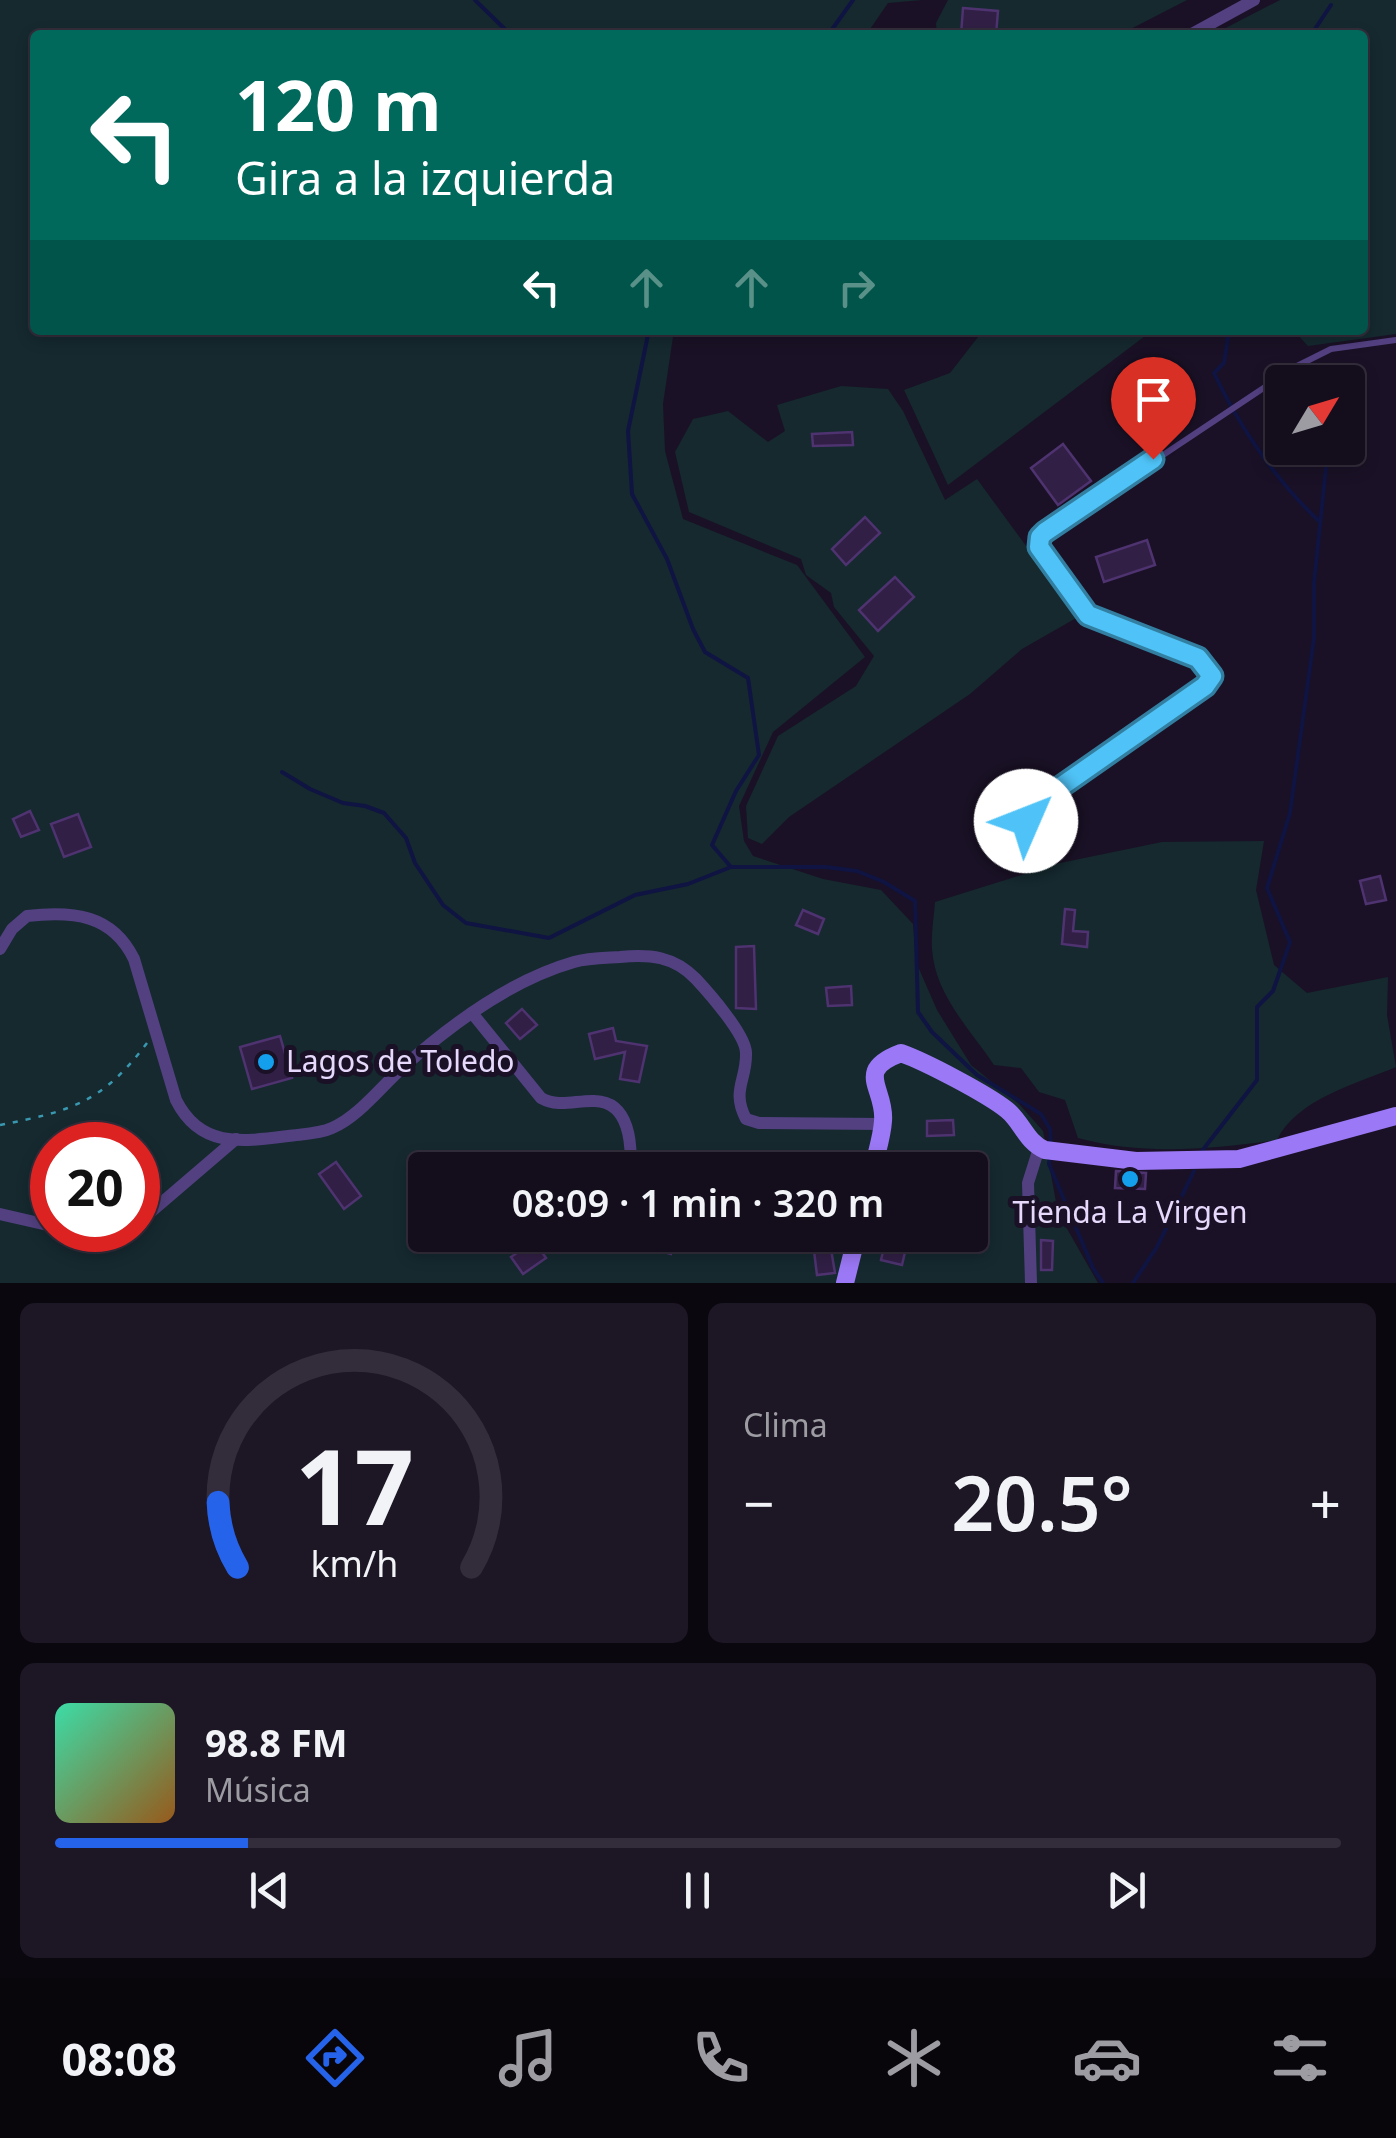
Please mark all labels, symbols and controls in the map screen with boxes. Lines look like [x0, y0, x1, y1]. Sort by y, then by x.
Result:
text: 120 m [235, 56, 442, 152]
icon: left [70, 70, 200, 200]
text: Gira a la izquierda [235, 147, 615, 208]
icon: left [514, 260, 569, 315]
icon: ahead [619, 260, 674, 315]
icon: ahead [724, 260, 779, 315]
icon: right [829, 260, 884, 315]
pin [1111, 357, 1196, 460]
north arrow [1265, 365, 1365, 465]
map controls [1265, 365, 1365, 465]
icon: arrive [1126, 372, 1181, 427]
position arrow [974, 769, 1078, 873]
place label: Lagos de Toledo [286, 1040, 514, 1081]
marker: Lagos de Toledo [255, 1051, 277, 1073]
speed limit sign: 20 [30, 1122, 160, 1252]
marker: Tienda La Virgen [1119, 1168, 1141, 1190]
text: 08:09 · 1 min · 320 m [512, 1176, 884, 1228]
place label: Tienda La Virgen [1012, 1191, 1248, 1232]
text: Clima [743, 1403, 828, 1446]
text: 17 [295, 1414, 413, 1555]
text: 20.5° [951, 1451, 1133, 1553]
text: − [743, 1465, 774, 1540]
text: + [1310, 1465, 1341, 1540]
text: km/h [310, 1539, 398, 1587]
text: 98.8 FM [205, 1716, 347, 1768]
text: Música [205, 1768, 311, 1811]
icon: previous [242, 1863, 297, 1918]
icon: pause [670, 1863, 725, 1918]
icon: next [1099, 1863, 1154, 1918]
icon: directions [300, 2023, 370, 2093]
icon: music [493, 2023, 563, 2093]
icon: phone [686, 2023, 756, 2093]
icon: climate [879, 2023, 949, 2093]
icon: car [1072, 2023, 1142, 2093]
icon: filters [1265, 2023, 1335, 2093]
text: 08:08 [61, 2028, 177, 2089]

